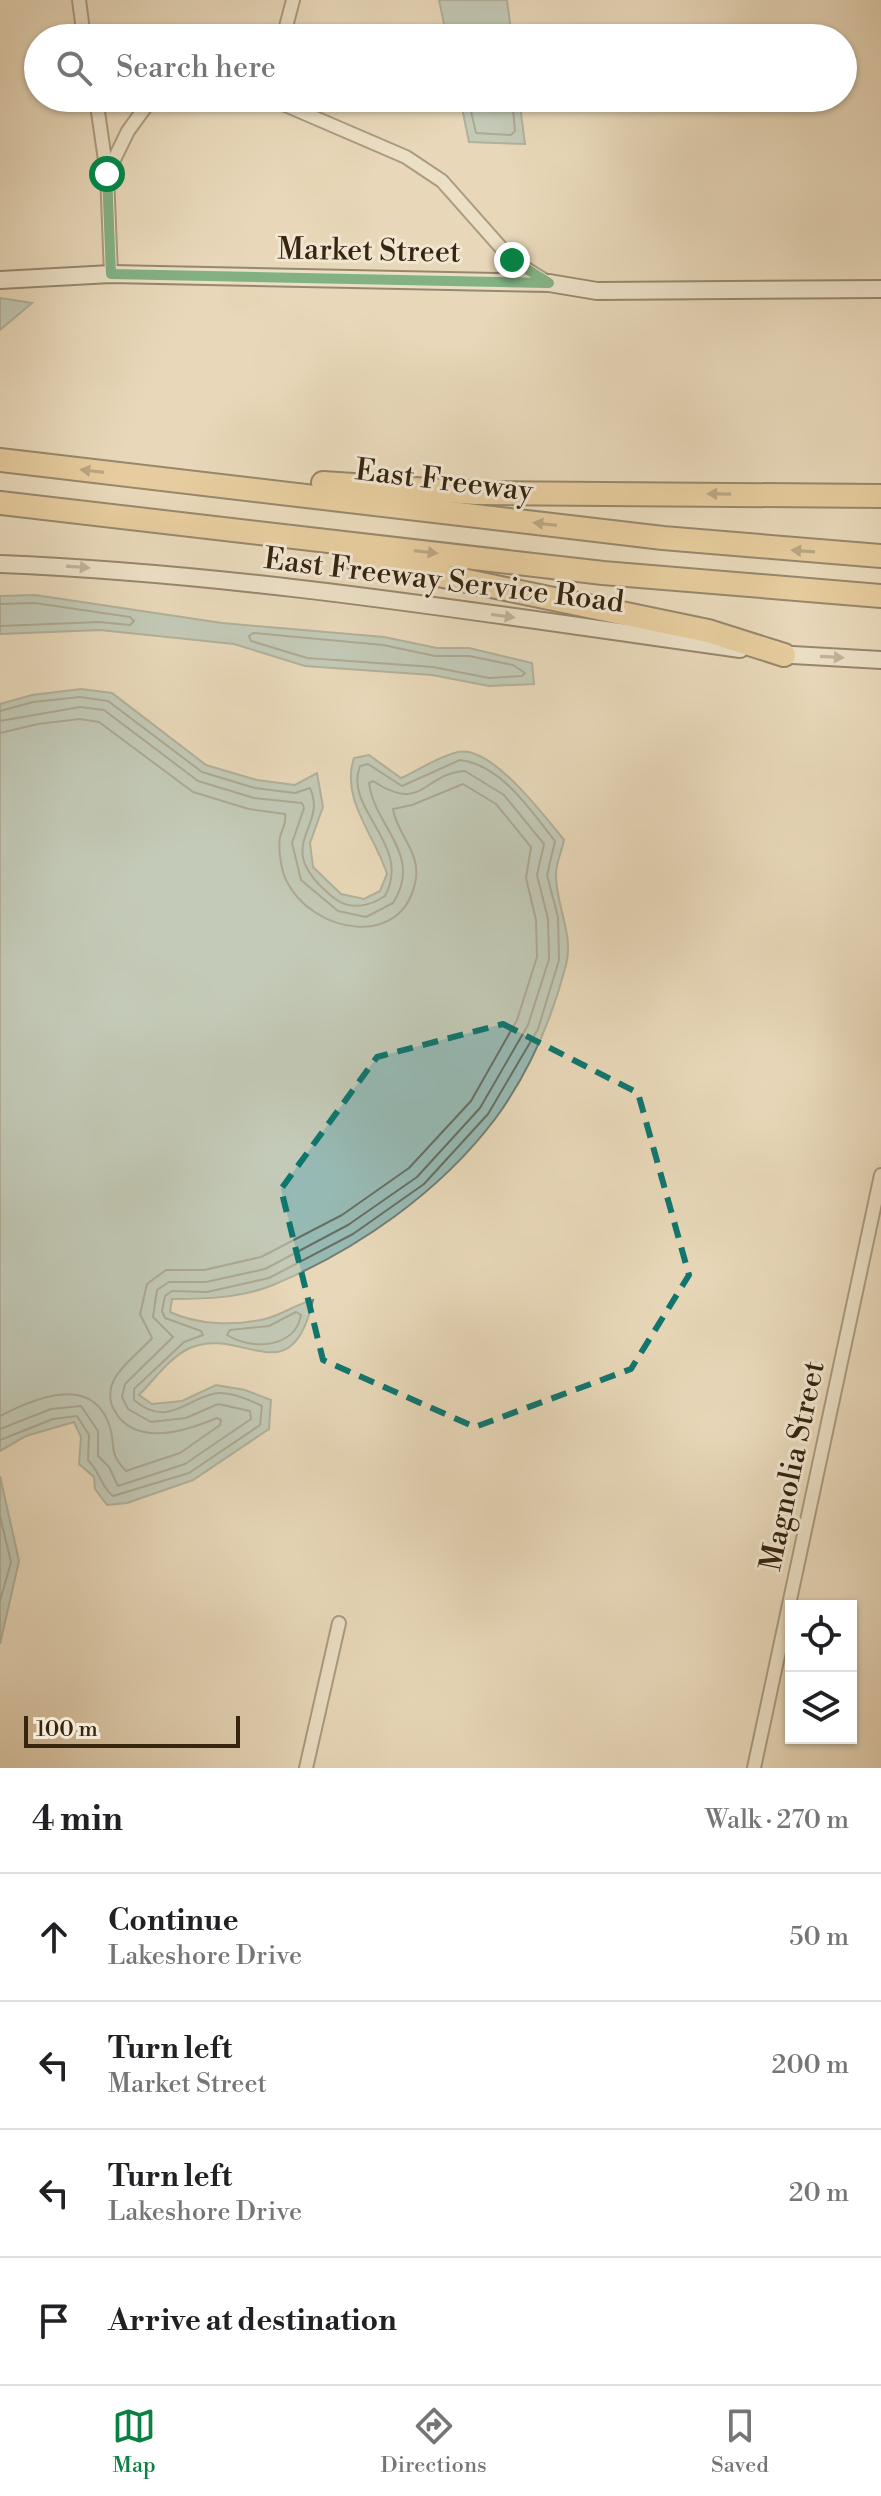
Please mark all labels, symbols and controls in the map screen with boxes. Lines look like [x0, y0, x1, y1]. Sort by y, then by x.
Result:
search box [24, 24, 857, 112]
icon: search [52, 46, 96, 90]
text: Search here [116, 49, 276, 87]
route start [89, 156, 125, 192]
street label: Market Street [277, 230, 461, 272]
route end [494, 242, 530, 278]
street label: East Freeway [353, 451, 535, 511]
one-way arrow [79, 464, 104, 477]
one-way arrow [706, 488, 731, 500]
one-way arrow [532, 517, 557, 530]
street label: East Freeway Service Road [262, 540, 626, 622]
one-way arrow [790, 544, 815, 557]
one-way arrow [414, 546, 439, 559]
one-way arrow [66, 561, 91, 574]
one-way arrow [491, 610, 516, 623]
one-way arrow [820, 651, 845, 664]
street label: Magnolia Street [752, 1357, 834, 1574]
map controls [785, 1600, 857, 1744]
button: locate [785, 1600, 857, 1672]
button: layers [785, 1672, 857, 1744]
scale bar [24, 1712, 240, 1748]
text: 100 m [36, 1716, 98, 1743]
text: 4 min [32, 1799, 123, 1841]
text: Walk · 270 m [705, 1804, 849, 1836]
text: Continue [108, 1902, 239, 1940]
icon: ahead [32, 1915, 76, 1959]
text: 50 m [789, 1921, 849, 1953]
text: Lakeshore Drive [108, 1940, 302, 1972]
text: Turn left [108, 2030, 232, 2068]
icon: left [32, 2043, 76, 2087]
text: 200 m [772, 2049, 849, 2081]
text: Market Street [108, 2068, 267, 2100]
text: Turn left [108, 2158, 232, 2196]
icon: left [32, 2171, 76, 2215]
text: 20 m [789, 2177, 849, 2209]
text: Lakeshore Drive [108, 2196, 302, 2228]
icon: arrive [32, 2299, 76, 2343]
text: Arrive at destination [108, 2302, 397, 2340]
tab: Map [112, 2404, 156, 2479]
tab: Directions [381, 2404, 487, 2479]
tab: Saved [711, 2404, 769, 2479]

